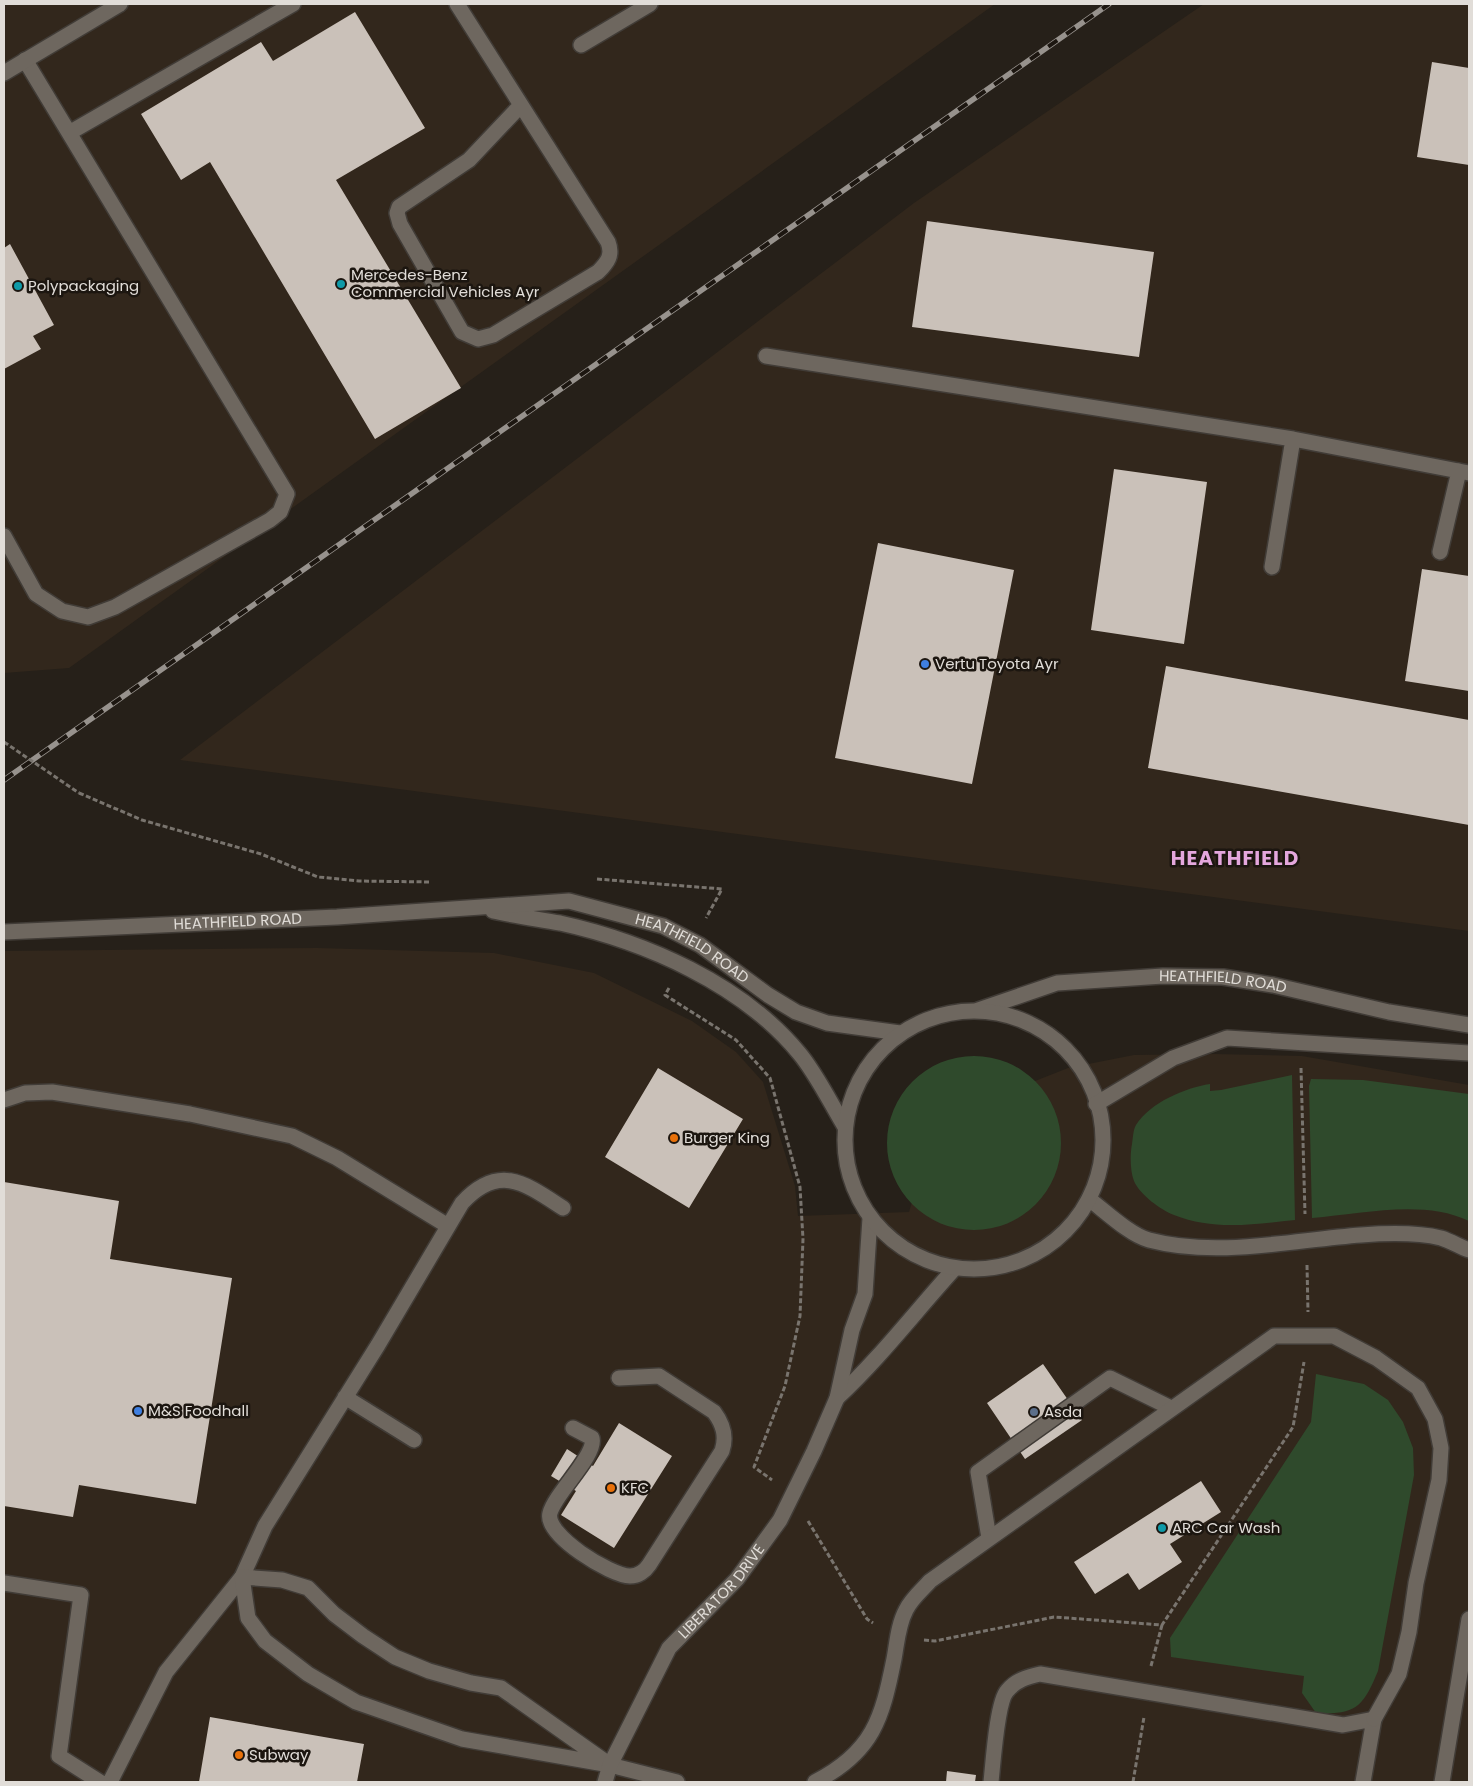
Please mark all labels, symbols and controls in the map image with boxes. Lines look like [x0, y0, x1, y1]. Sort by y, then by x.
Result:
place label: Mercedes-Benz Commercial Vehicles Ayr [351, 264, 540, 302]
place label: Polypackaging [28, 275, 139, 296]
marker: Mercedes-Benz Commercial Vehicles Ayr [335, 278, 347, 290]
marker: Polypackaging [12, 280, 24, 292]
place label: Vertu Toyota Ayr [935, 653, 1059, 674]
marker: Vertu Toyota Ayr [919, 658, 931, 670]
district label: HEATHFIELD [1171, 844, 1299, 872]
street label: HEATHFIELD ROAD [173, 908, 302, 934]
street label: HEATHFIELD ROAD [633, 908, 754, 988]
street label: HEATHFIELD ROAD [1159, 965, 1289, 998]
place label: Burger King [684, 1127, 770, 1148]
marker: Burger King [668, 1132, 680, 1144]
place label: M&S Foodhall [148, 1400, 249, 1421]
place label: Asda [1044, 1401, 1082, 1422]
marker: M&S Foodhall [132, 1405, 144, 1417]
marker: Asda [1028, 1406, 1040, 1418]
place label: KFC [621, 1477, 649, 1498]
marker: KFC [605, 1482, 617, 1494]
place label: ARC Car Wash [1172, 1517, 1280, 1538]
marker: ARC Car Wash [1156, 1522, 1168, 1534]
street label: LIBERATOR DRIVE [673, 1540, 769, 1643]
place label: Subway [249, 1744, 309, 1765]
marker: Subway [233, 1749, 245, 1761]

